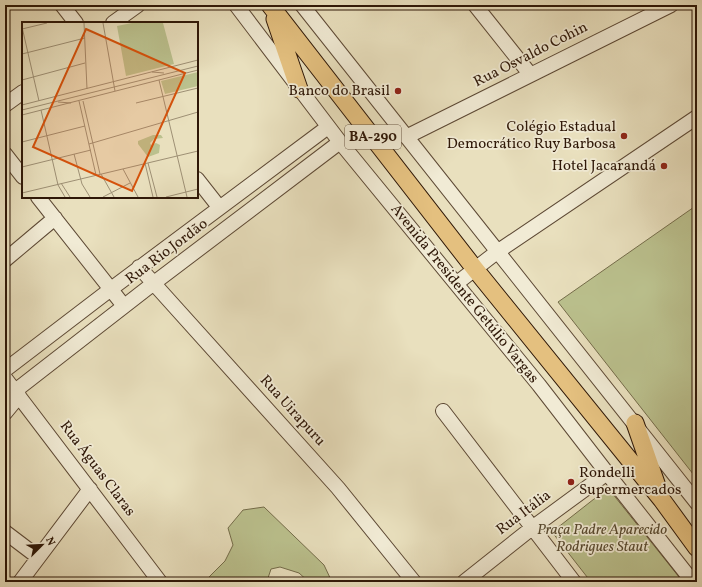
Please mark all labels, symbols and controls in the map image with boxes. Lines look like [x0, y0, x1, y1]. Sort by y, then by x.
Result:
street label: Rua Osvaldo Cohin [470, 17, 592, 93]
inset map [22, 22, 198, 198]
place label: Banco do Brasil [289, 81, 390, 102]
marker: Banco do Brasil [393, 86, 403, 96]
place label: Colégio Estadual Democrático Ruy Barbosa [447, 117, 616, 155]
road number: BA-290 [345, 125, 401, 149]
marker: Colégio Estadual Democrático Ruy Barbosa [619, 131, 629, 141]
place label: Hotel Jacarandá [552, 156, 656, 177]
marker: Hotel Jacarandá [659, 161, 669, 171]
street label: Avenida Presidente Getúlio Vargas [385, 200, 543, 388]
street label: Rua Rio Jordão [122, 214, 212, 290]
street label: Rua Uirapuru [254, 371, 330, 451]
street label: Rua Águas Claras [54, 417, 140, 521]
place label: Rondelli Supermercados [579, 463, 681, 501]
marker: Rondelli Supermercados [566, 477, 576, 487]
street label: Rua Itália [492, 485, 556, 541]
park label: Praça Padre Aparecido Rodrigues Staut [537, 520, 667, 558]
north arrow [22, 525, 62, 565]
text: N [41, 535, 58, 548]

